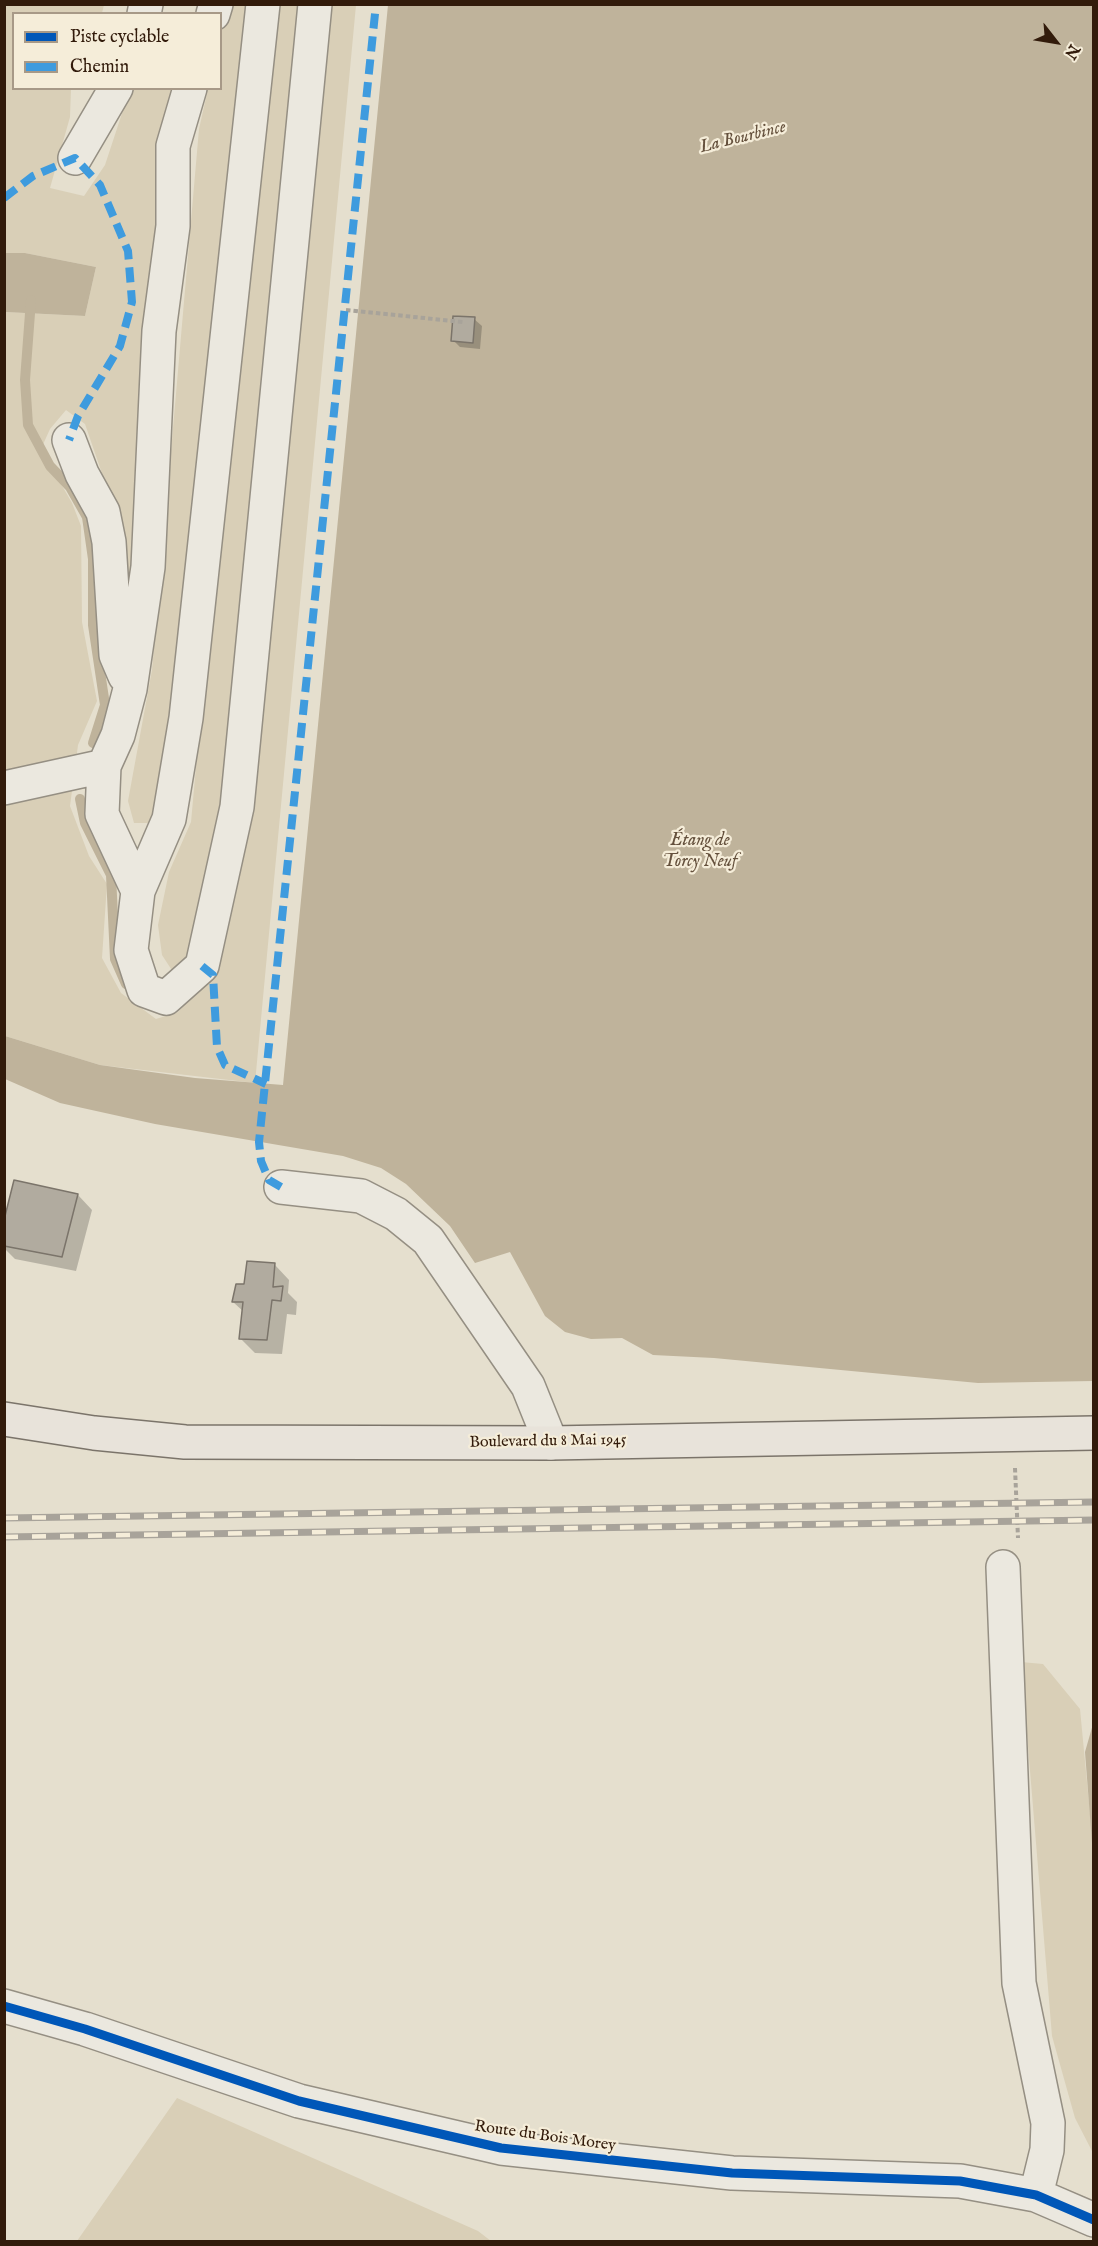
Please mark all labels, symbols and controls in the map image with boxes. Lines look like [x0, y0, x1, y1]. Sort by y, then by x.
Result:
legend [12, 12, 222, 90]
north arrow [1026, 12, 1086, 72]
text: Piste cyclable [70, 26, 169, 49]
text: N [1059, 40, 1084, 62]
text: Chemin [70, 56, 129, 79]
water label: La Bourbince [698, 117, 788, 159]
water label: Étang de Torcy Neuf [662, 830, 738, 872]
street label: Boulevard du 8 Mai 1945 [469, 1431, 627, 1453]
street label: Route du Bois Morey [473, 2118, 617, 2156]

